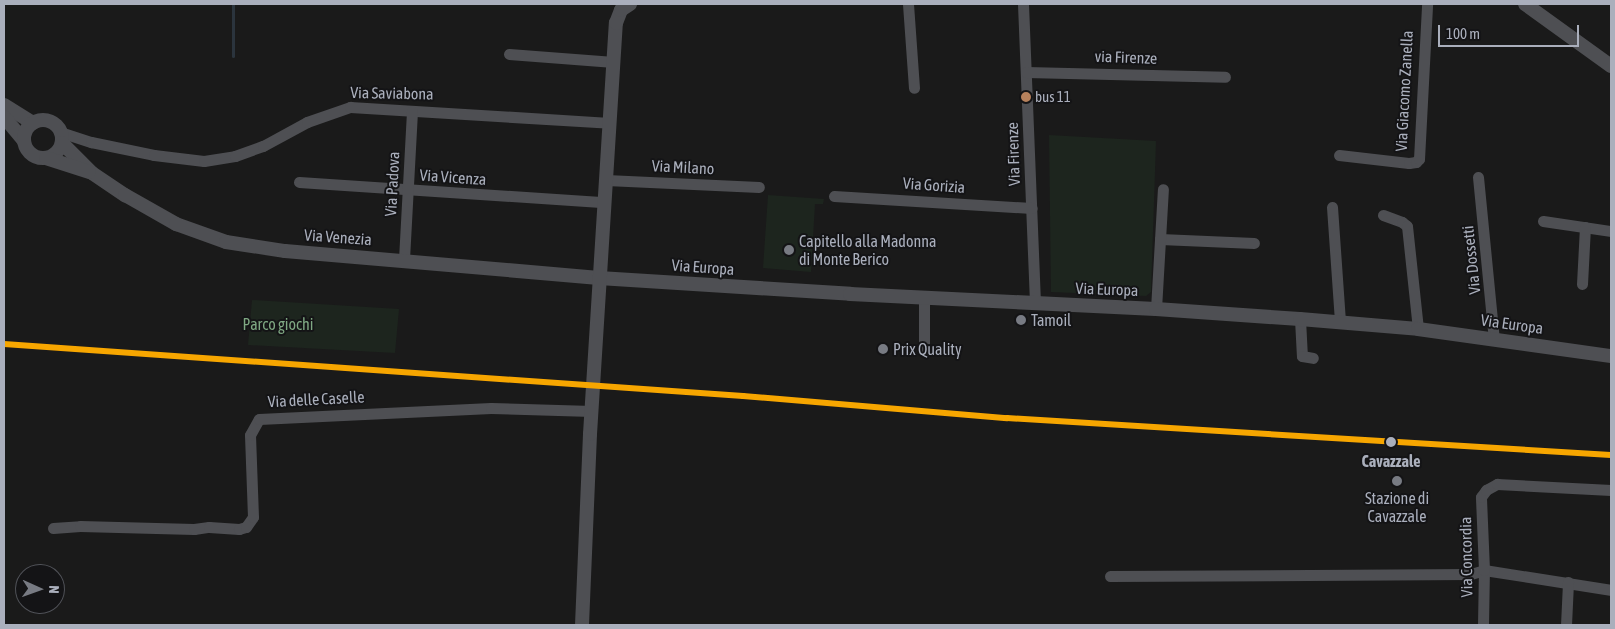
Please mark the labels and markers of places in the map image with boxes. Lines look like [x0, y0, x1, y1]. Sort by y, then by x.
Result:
place label: bus 11 [1035, 88, 1071, 106]
marker: bus 11 [1021, 92, 1031, 102]
place label: Capitello alla Madonna di Monte Berico [799, 231, 936, 269]
marker: Capitello alla Madonna di Monte Berico [783, 244, 795, 256]
place label: Tamoil [1031, 310, 1071, 330]
marker: Tamoil [1015, 314, 1027, 326]
place label: Prix Quality [893, 339, 962, 359]
marker: Prix Quality [877, 343, 889, 355]
marker: Cavazzale [1383, 434, 1399, 450]
place label: Cavazzale [1362, 451, 1420, 471]
marker: Stazione di Cavazzale [1391, 475, 1403, 487]
place label: Stazione di Cavazzale [1365, 488, 1429, 526]

